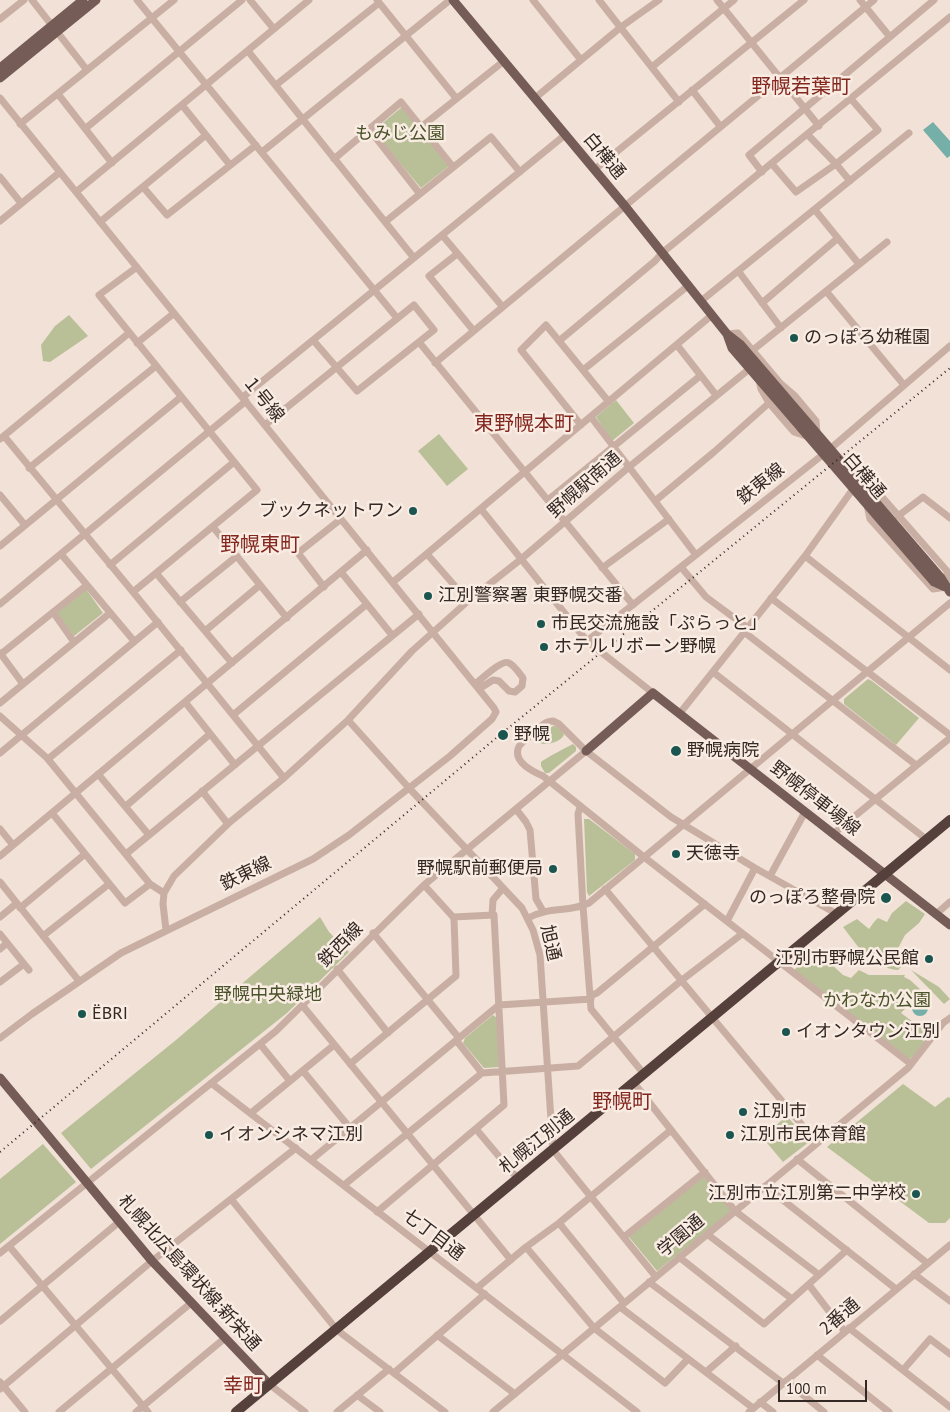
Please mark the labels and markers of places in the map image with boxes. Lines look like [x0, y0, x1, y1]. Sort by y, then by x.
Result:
place label: のっぽろ幼稚園 [804, 327, 930, 349]
marker: のっぽろ幼稚園 [788, 332, 800, 344]
place label: ブックネットワン [259, 500, 403, 522]
marker: ブックネットワン [407, 505, 419, 517]
place label: 江別警察署 東野幌交番 [438, 585, 623, 607]
marker: 江別警察署 東野幌交番 [422, 590, 434, 602]
place label: 市民交流施設「ぷらっと」 [551, 613, 767, 635]
marker: 市民交流施設「ぷらっと」 [535, 618, 547, 630]
place label: ホテルリボーン野幌 [554, 636, 716, 658]
marker: ホテルリボーン野幌 [538, 641, 550, 653]
place label: 野幌 [514, 724, 550, 746]
marker: 野幌 [496, 728, 510, 742]
place label: 野幌病院 [687, 740, 759, 762]
marker: 野幌病院 [669, 744, 683, 758]
place label: 天徳寺 [686, 843, 740, 865]
marker: 天徳寺 [670, 848, 682, 860]
place label: 野幌駅前郵便局 [417, 858, 543, 880]
marker: 野幌駅前郵便局 [547, 863, 559, 875]
place label: のっぽろ整骨院 [749, 887, 875, 909]
marker: のっぽろ整骨院 [879, 891, 893, 905]
place label: 江別市野幌公民館 [775, 948, 919, 970]
marker: 江別市野幌公民館 [923, 953, 935, 965]
place label: ËBRI [92, 1003, 128, 1025]
marker: ËBRI [76, 1008, 88, 1020]
place label: イオンタウン江別 [796, 1021, 940, 1043]
marker: イオンタウン江別 [780, 1026, 792, 1038]
place label: 江別市 [753, 1101, 807, 1123]
marker: 江別市 [737, 1106, 749, 1118]
place label: イオンシネマ江別 [219, 1124, 363, 1146]
place label: 江別市民体育館 [740, 1124, 866, 1146]
marker: イオンシネマ江別 [203, 1129, 215, 1141]
marker: 江別市民体育館 [724, 1129, 736, 1141]
place label: 江別市立江別第二中学校 [708, 1183, 906, 1205]
marker: 江別市立江別第二中学校 [910, 1188, 922, 1200]

